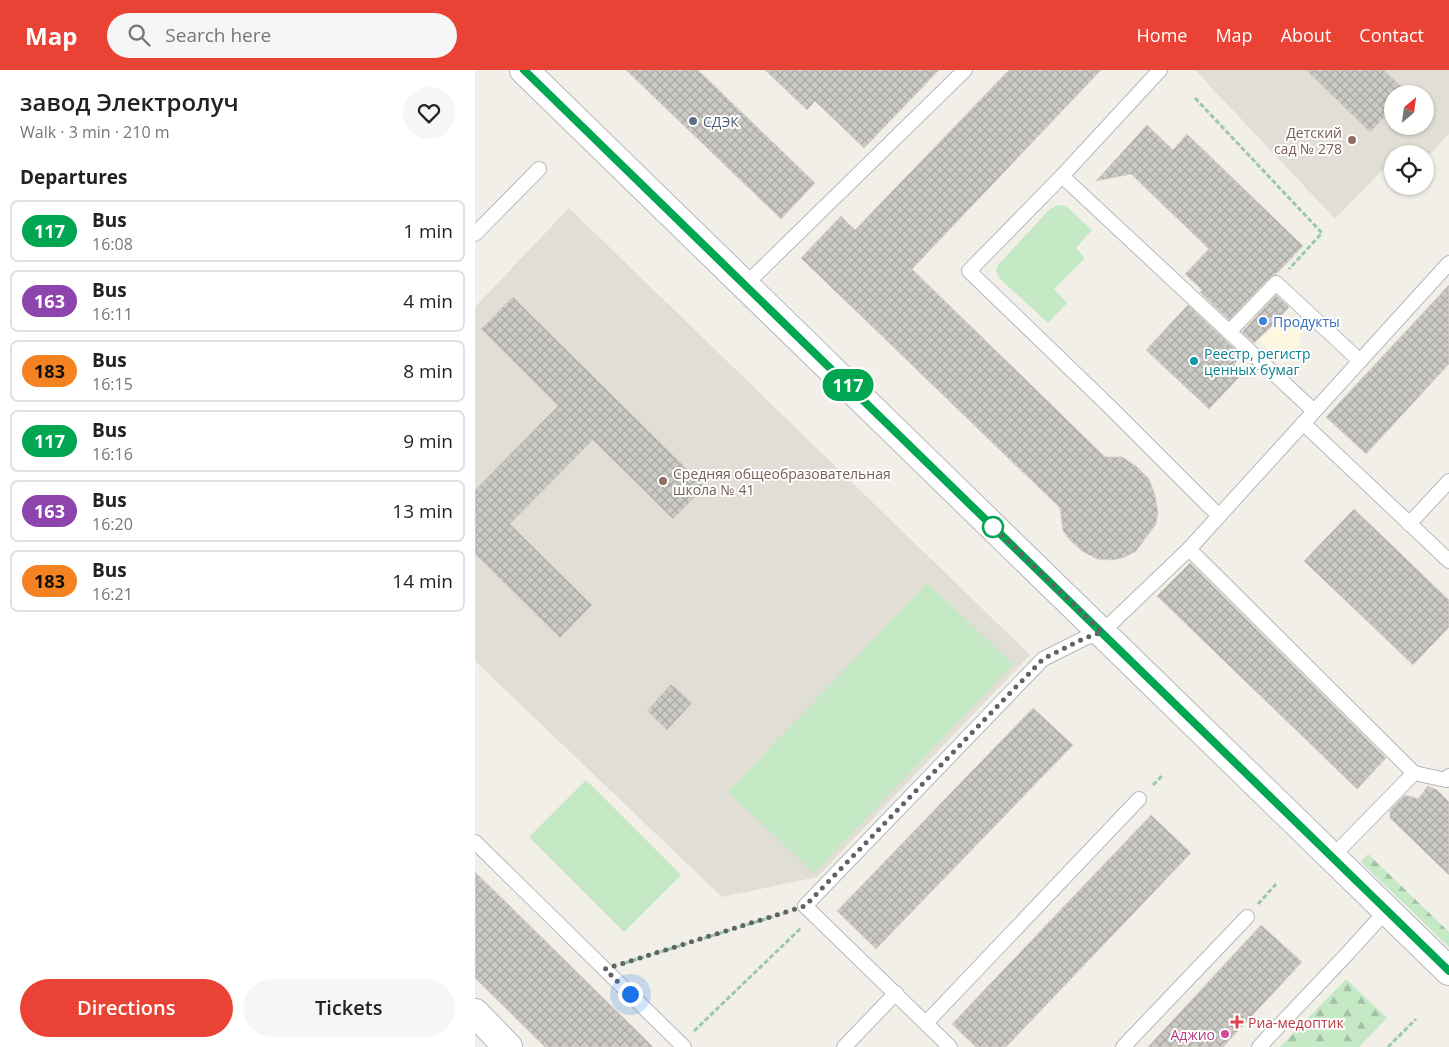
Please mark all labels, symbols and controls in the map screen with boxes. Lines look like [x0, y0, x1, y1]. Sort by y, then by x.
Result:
search box [107, 13, 457, 58]
text: Map [25, 19, 77, 52]
icon: search [125, 21, 153, 49]
text: Search here [165, 22, 271, 48]
text: Home [1137, 23, 1187, 47]
text: Map [1215, 23, 1253, 47]
text: About [1281, 23, 1331, 47]
text: Contact [1359, 23, 1424, 47]
text: завод Электролуч [20, 85, 239, 118]
north arrow [1384, 85, 1434, 135]
map controls [1384, 85, 1434, 195]
button: heart [403, 87, 455, 139]
place label: СДЭК [703, 112, 739, 131]
marker: СДЭК [687, 115, 699, 127]
text: Walk · 3 min · 210 m [20, 121, 170, 143]
place label: Детский сад № 278 [1274, 123, 1342, 158]
marker: Детский сад № 278 [1346, 134, 1358, 146]
button: locate [1384, 145, 1434, 195]
text: Departures [20, 164, 127, 190]
text: Bus [92, 207, 127, 233]
text: 1 min [403, 218, 453, 244]
text: 117 [34, 219, 65, 243]
text: 16:08 [92, 233, 133, 255]
text: Bus [92, 277, 127, 303]
text: 4 min [403, 288, 453, 314]
text: 163 [34, 289, 65, 313]
text: 16:11 [92, 303, 133, 325]
place label: Продукты [1273, 312, 1340, 331]
marker: Продукты [1257, 315, 1269, 327]
place label: Реестр, регистр ценных бумаг [1204, 344, 1311, 379]
text: Bus [92, 347, 127, 373]
marker: Реестр, регистр ценных бумаг [1188, 355, 1200, 367]
text: 8 min [403, 358, 453, 384]
text: 183 [34, 359, 65, 383]
line badge: 117 [819, 369, 877, 401]
text: 16:15 [92, 373, 133, 395]
text: 117 [833, 373, 863, 397]
text: Bus [92, 417, 127, 443]
text: 9 min [403, 428, 453, 454]
text: 117 [34, 429, 65, 453]
text: 16:16 [92, 443, 133, 465]
place label: Средняя общеобразовательная школа № 41 [673, 464, 891, 499]
marker: Средняя общеобразовательная школа № 41 [657, 475, 669, 487]
text: Bus [92, 487, 127, 513]
text: 13 min [392, 498, 453, 524]
text: 163 [34, 499, 65, 523]
text: 16:20 [92, 513, 133, 535]
unlabelled marker [982, 516, 1004, 538]
text: Bus [92, 557, 127, 583]
text: 14 min [392, 568, 453, 594]
text: 183 [34, 569, 65, 593]
text: 16:21 [92, 583, 133, 605]
button: Directions [20, 979, 233, 1037]
button: Tickets [243, 979, 455, 1037]
your location [618, 982, 643, 1007]
place label: Риа-медоптик [1248, 1013, 1344, 1032]
marker: Риа-медоптик [1230, 1015, 1244, 1029]
place label: Аджио [1170, 1025, 1215, 1044]
marker: Аджио [1219, 1028, 1231, 1040]

